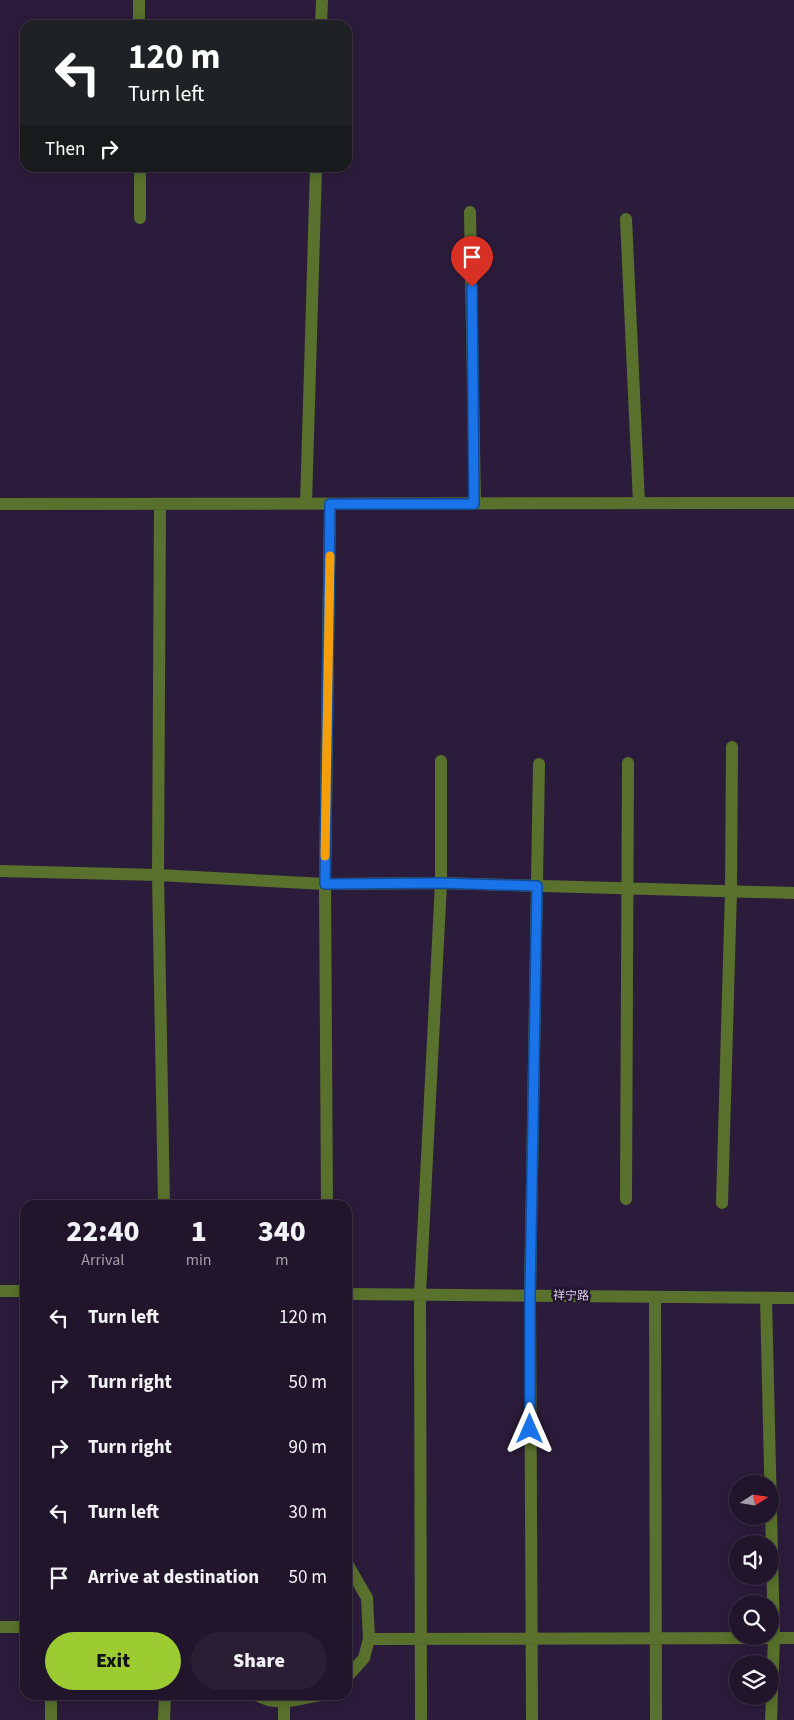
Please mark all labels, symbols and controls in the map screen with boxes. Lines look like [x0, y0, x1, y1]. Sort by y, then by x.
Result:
text: 120 m [128, 32, 220, 82]
icon: left [45, 40, 110, 105]
text: Turn left [128, 78, 204, 110]
icon: right [95, 135, 123, 163]
text: Then [45, 136, 85, 163]
pin [451, 236, 493, 287]
icon: arrive [458, 243, 486, 271]
text: 22:40 [66, 1210, 140, 1253]
text: 1 [191, 1210, 207, 1253]
text: 340 [258, 1210, 306, 1253]
text: Arrival [81, 1249, 124, 1271]
text: min [186, 1249, 212, 1271]
text: m [275, 1249, 288, 1271]
street label: 祥宁路 [553, 1287, 589, 1305]
icon: left [45, 1304, 73, 1332]
text: Turn left [88, 1304, 159, 1331]
text: 120 m [279, 1304, 327, 1331]
icon: right [45, 1369, 73, 1397]
text: Turn right [88, 1369, 172, 1396]
text: 50 m [289, 1369, 327, 1396]
position arrow [503, 1402, 555, 1454]
icon: right [45, 1434, 73, 1462]
text: Turn right [88, 1434, 172, 1461]
text: 90 m [289, 1434, 327, 1461]
north arrow [729, 1475, 779, 1525]
map controls [729, 1475, 779, 1705]
icon: left [45, 1499, 73, 1527]
text: Turn left [88, 1499, 159, 1526]
text: 30 m [289, 1499, 327, 1526]
button: sound [729, 1535, 779, 1585]
icon: arrive [45, 1564, 73, 1592]
text: Arrive at destination [88, 1564, 259, 1591]
text: 50 m [289, 1564, 327, 1591]
button: search [729, 1595, 779, 1645]
button: Exit [45, 1632, 181, 1690]
button: Share [191, 1632, 327, 1690]
button: layers [729, 1655, 779, 1705]

